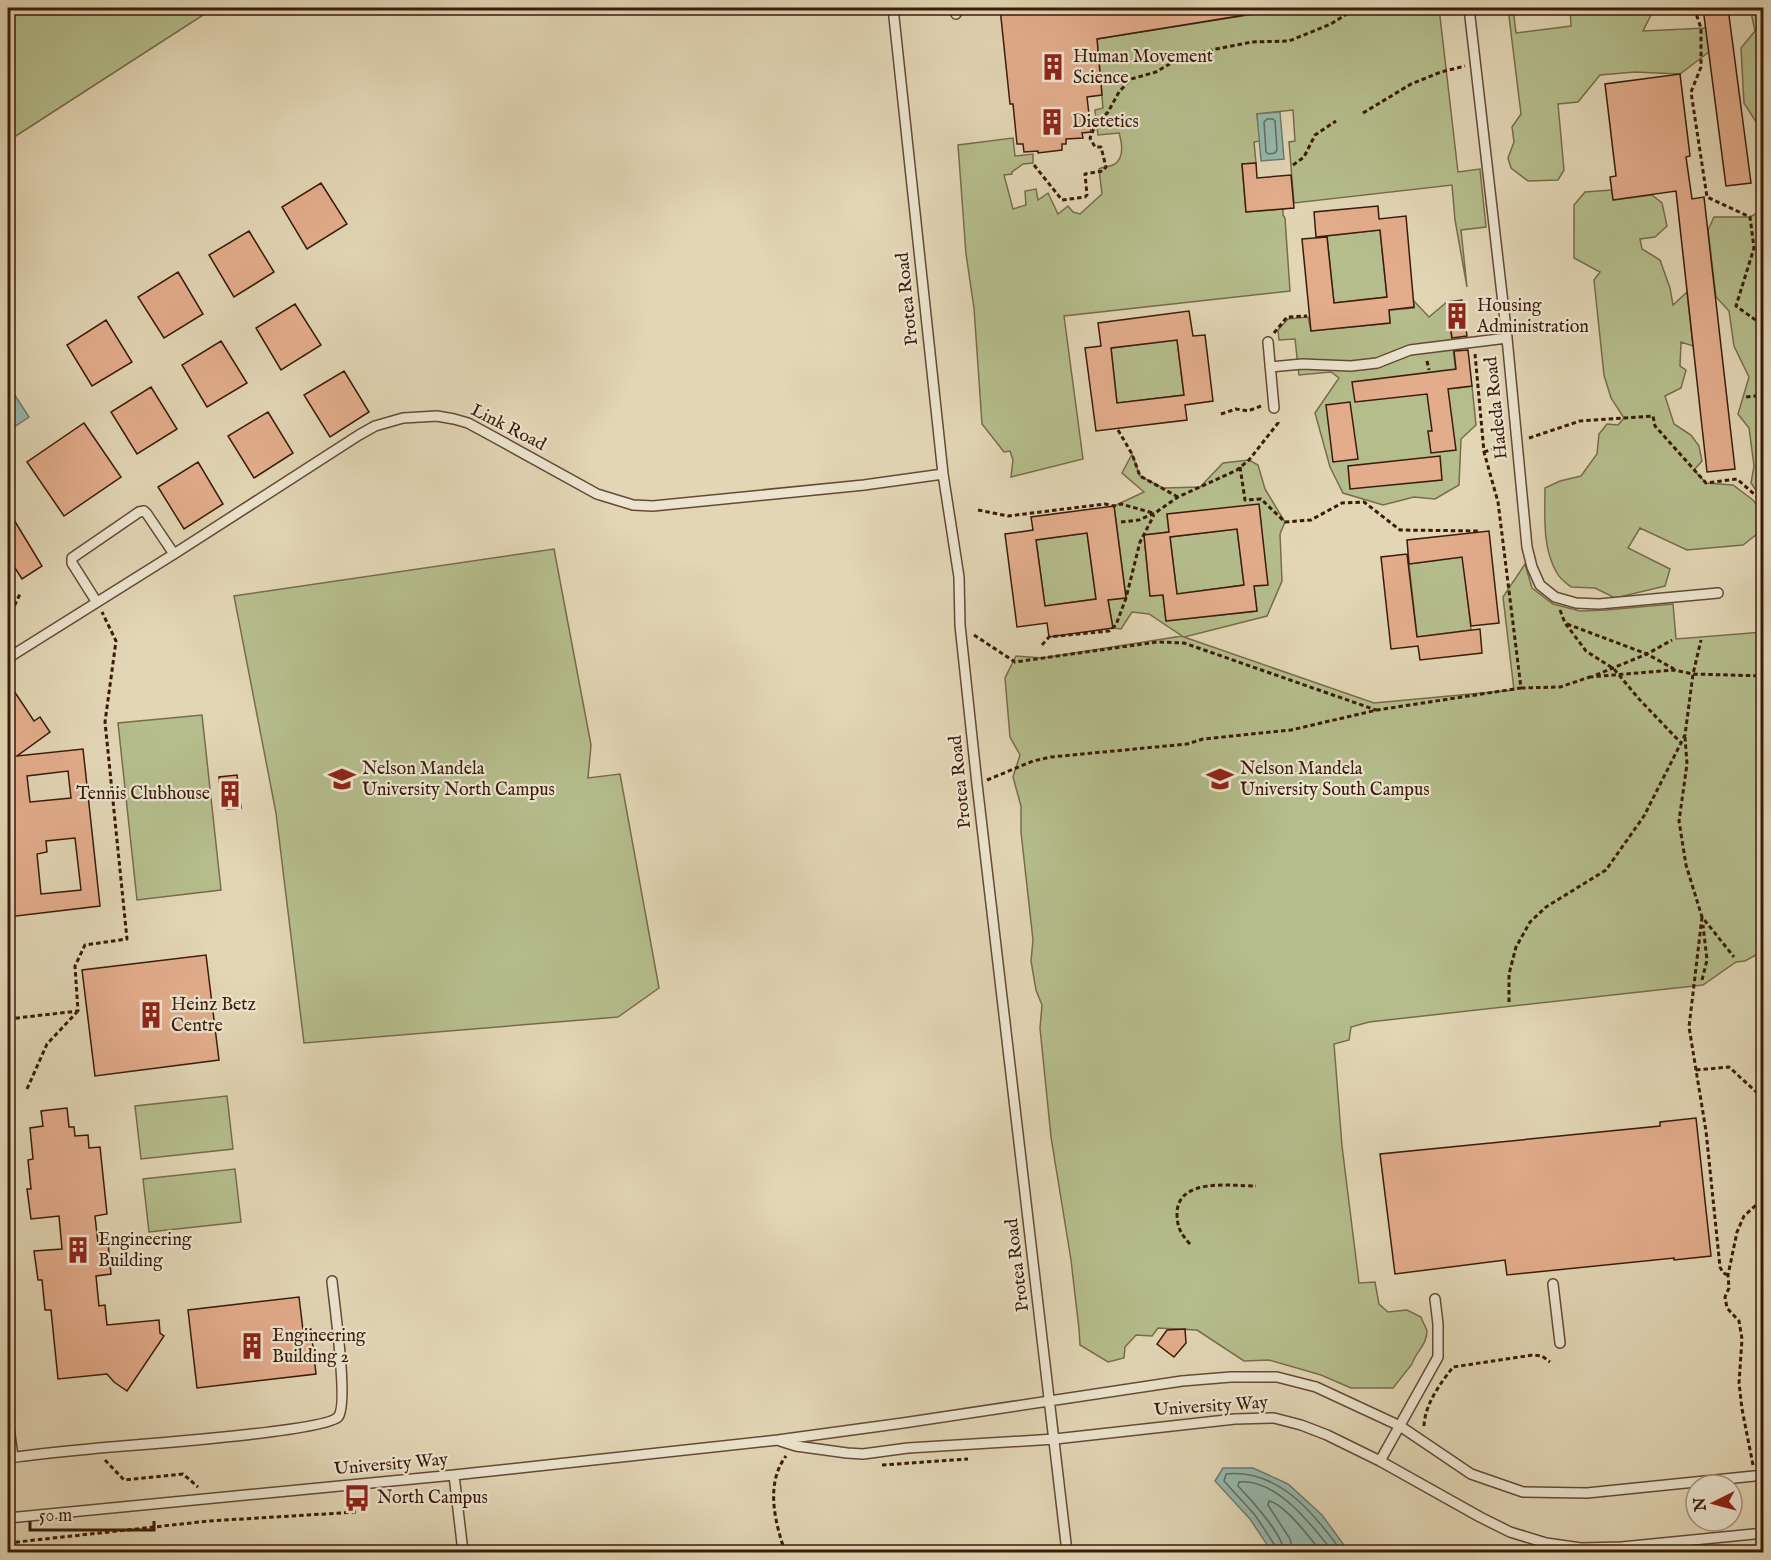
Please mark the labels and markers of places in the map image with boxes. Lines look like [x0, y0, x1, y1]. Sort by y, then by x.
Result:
place label: Human Movement Science [1073, 46, 1213, 90]
building icon: Human Movement Science [1038, 52, 1068, 82]
building icon: Dietetics [1037, 107, 1067, 137]
place label: Dietetics [1072, 111, 1139, 134]
place label: Housing Administration [1476, 295, 1589, 339]
building icon: Housing Administration [1442, 301, 1472, 331]
place label: Nelson Mandela University North Campus [362, 758, 555, 802]
place label: Nelson Mandela University South Campus [1240, 758, 1430, 802]
school or university icon: Nelson Mandela University North Campus [327, 764, 357, 794]
school or university icon: Nelson Mandela University South Campus [1205, 764, 1235, 794]
building icon: Tennis Clubhouse [215, 779, 245, 809]
place label: Tennis Clubhouse [76, 783, 210, 806]
place label: Heinz Betz Centre [171, 994, 256, 1038]
building icon: Heinz Betz Centre [136, 1000, 166, 1030]
place label: Engineering Building [98, 1229, 192, 1273]
building icon: Engineering Building [63, 1235, 93, 1265]
place label: Engineering Building 2 [272, 1325, 366, 1369]
building icon: Engineering Building 2 [237, 1331, 267, 1361]
bus stop icon: North Campus [342, 1483, 372, 1513]
place label: North Campus [377, 1487, 488, 1510]

